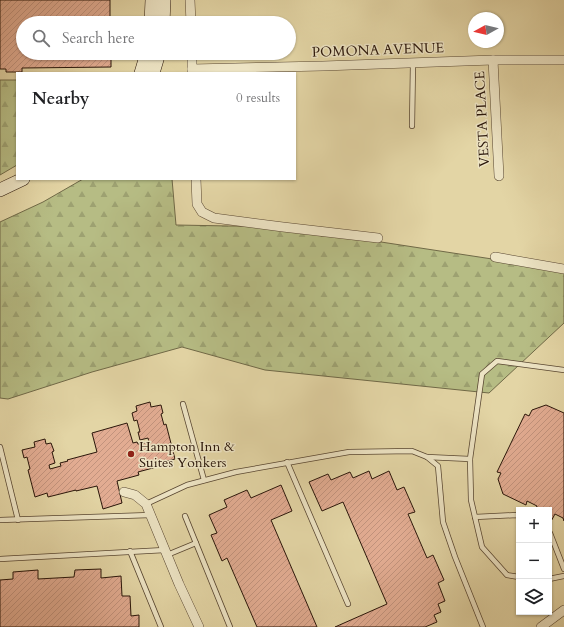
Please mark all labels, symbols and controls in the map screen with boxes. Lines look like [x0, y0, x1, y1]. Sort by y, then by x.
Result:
north arrow [468, 12, 504, 48]
search box [16, 16, 296, 60]
icon: search [30, 27, 52, 49]
text: Search here [62, 28, 135, 48]
street label: POMONA AVENUE [312, 38, 445, 62]
street label: VESTA PLACE [470, 70, 494, 167]
text: Nearby [32, 87, 89, 110]
text: 0 results [236, 89, 280, 107]
place label: Hampton Inn & Suites Yonkers [139, 437, 235, 472]
marker: Hampton Inn & Suites Yonkers [126, 449, 136, 459]
map controls [516, 507, 552, 615]
button: + [516, 507, 552, 543]
button: − [516, 543, 552, 579]
button: layers [516, 579, 552, 615]

